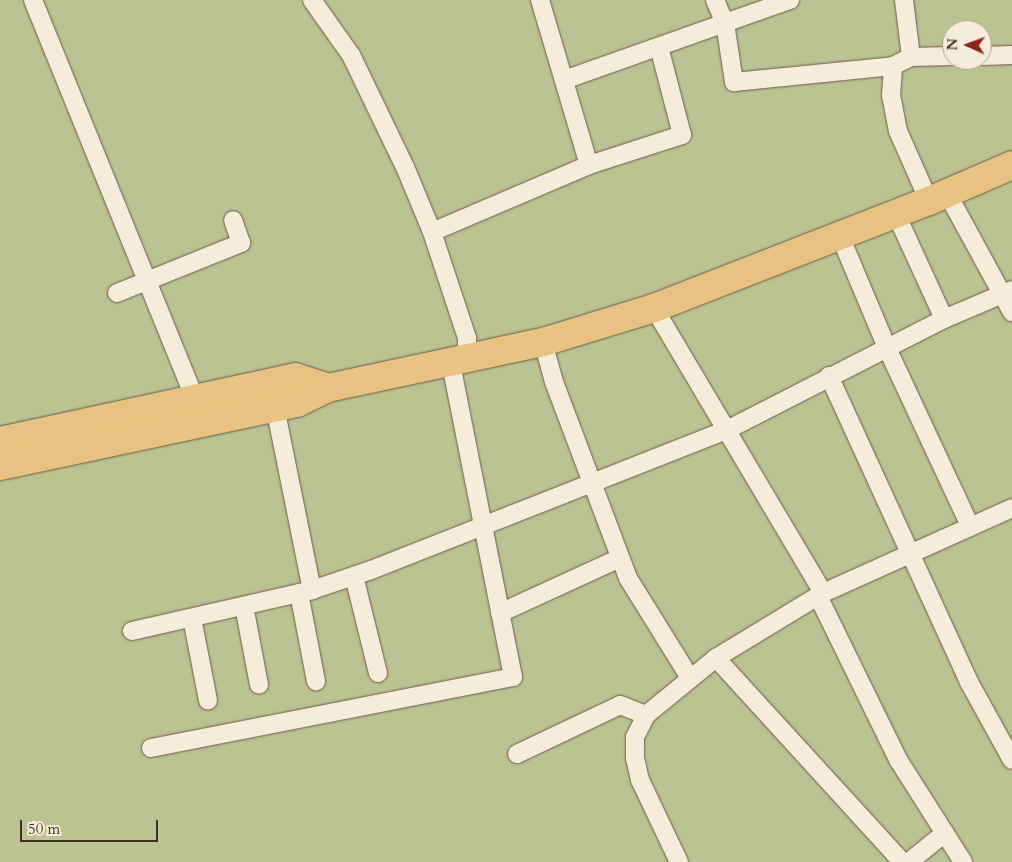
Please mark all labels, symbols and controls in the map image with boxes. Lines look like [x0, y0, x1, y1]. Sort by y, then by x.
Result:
north arrow [942, 20, 992, 70]
text: N [943, 38, 962, 51]
scale bar [22, 810, 160, 842]
text: 50 m [28, 819, 60, 839]

